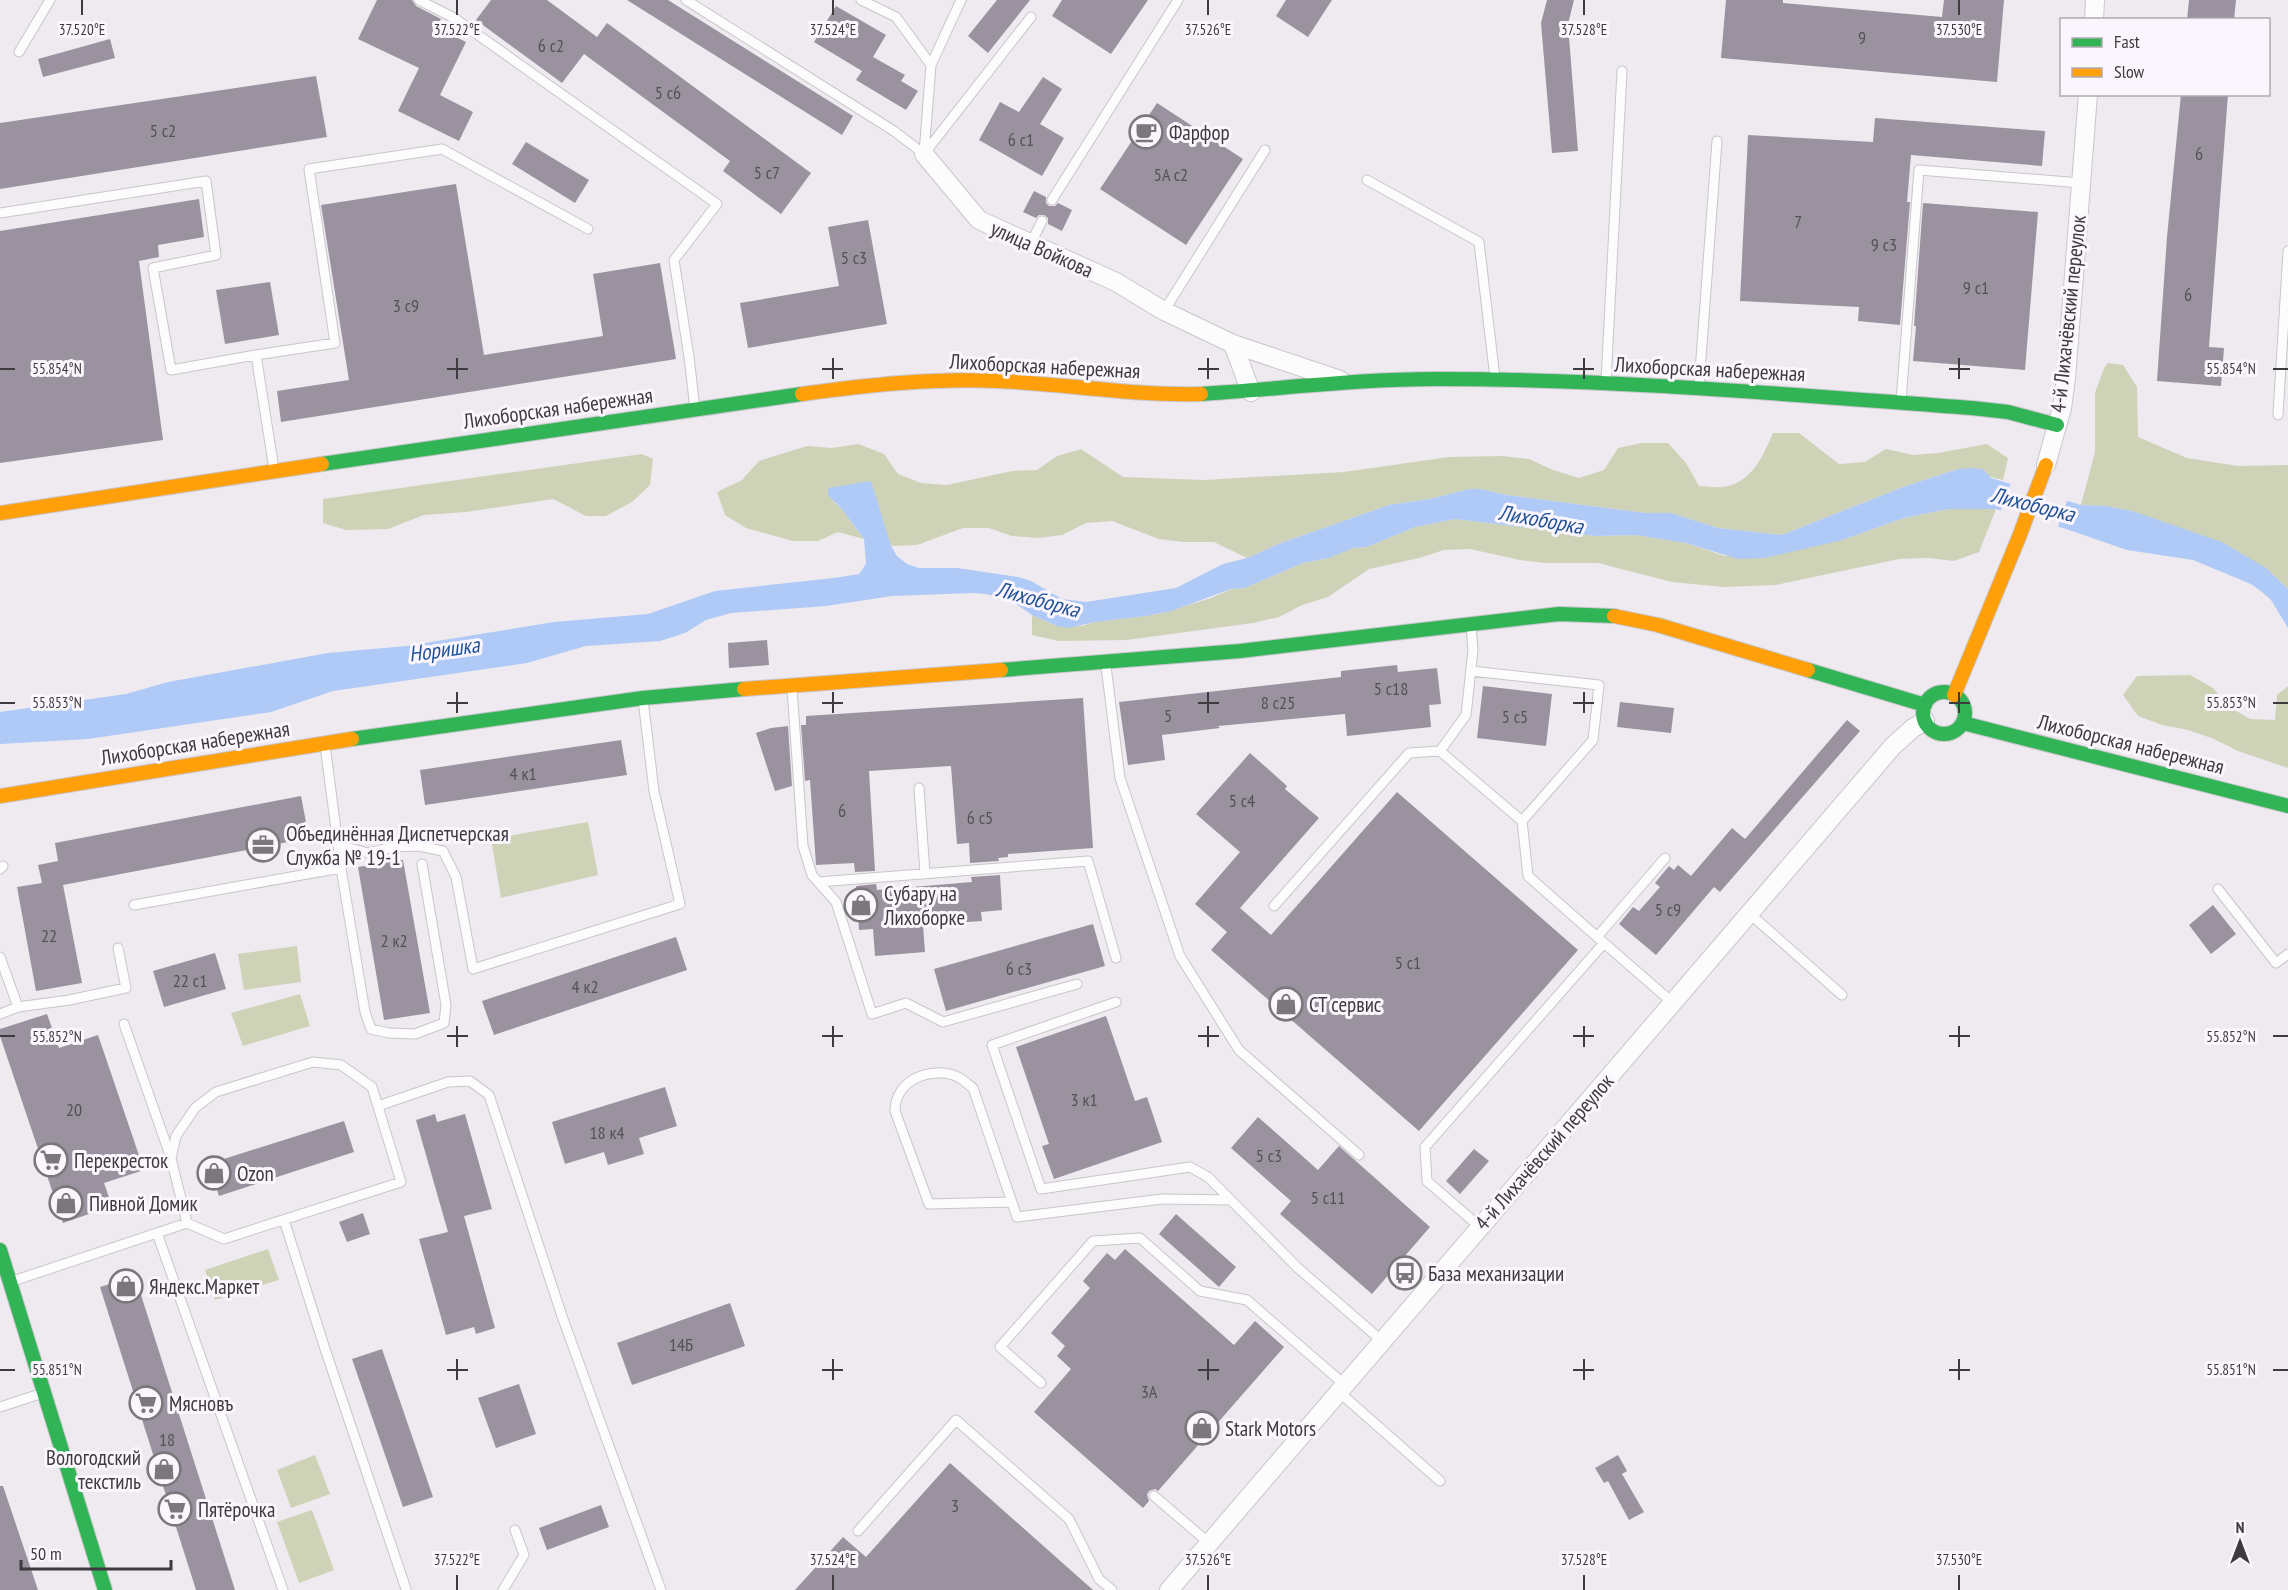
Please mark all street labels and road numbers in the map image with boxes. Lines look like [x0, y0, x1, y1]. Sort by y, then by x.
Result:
street label: улица Войкова [986, 214, 1098, 284]
street label: 4-й Лихачёвский переулок [2044, 214, 2092, 414]
street label: Лихоборская набережная [948, 347, 1141, 384]
street label: Лихоборская набережная [1613, 350, 1806, 387]
street label: Лихоборская набережная [461, 381, 654, 435]
street label: Лихоборская набережная [2034, 708, 2227, 780]
street label: Лихоборская набережная [98, 715, 291, 771]
street label: 4-й Лихачёвский переулок [1469, 1068, 1619, 1236]

